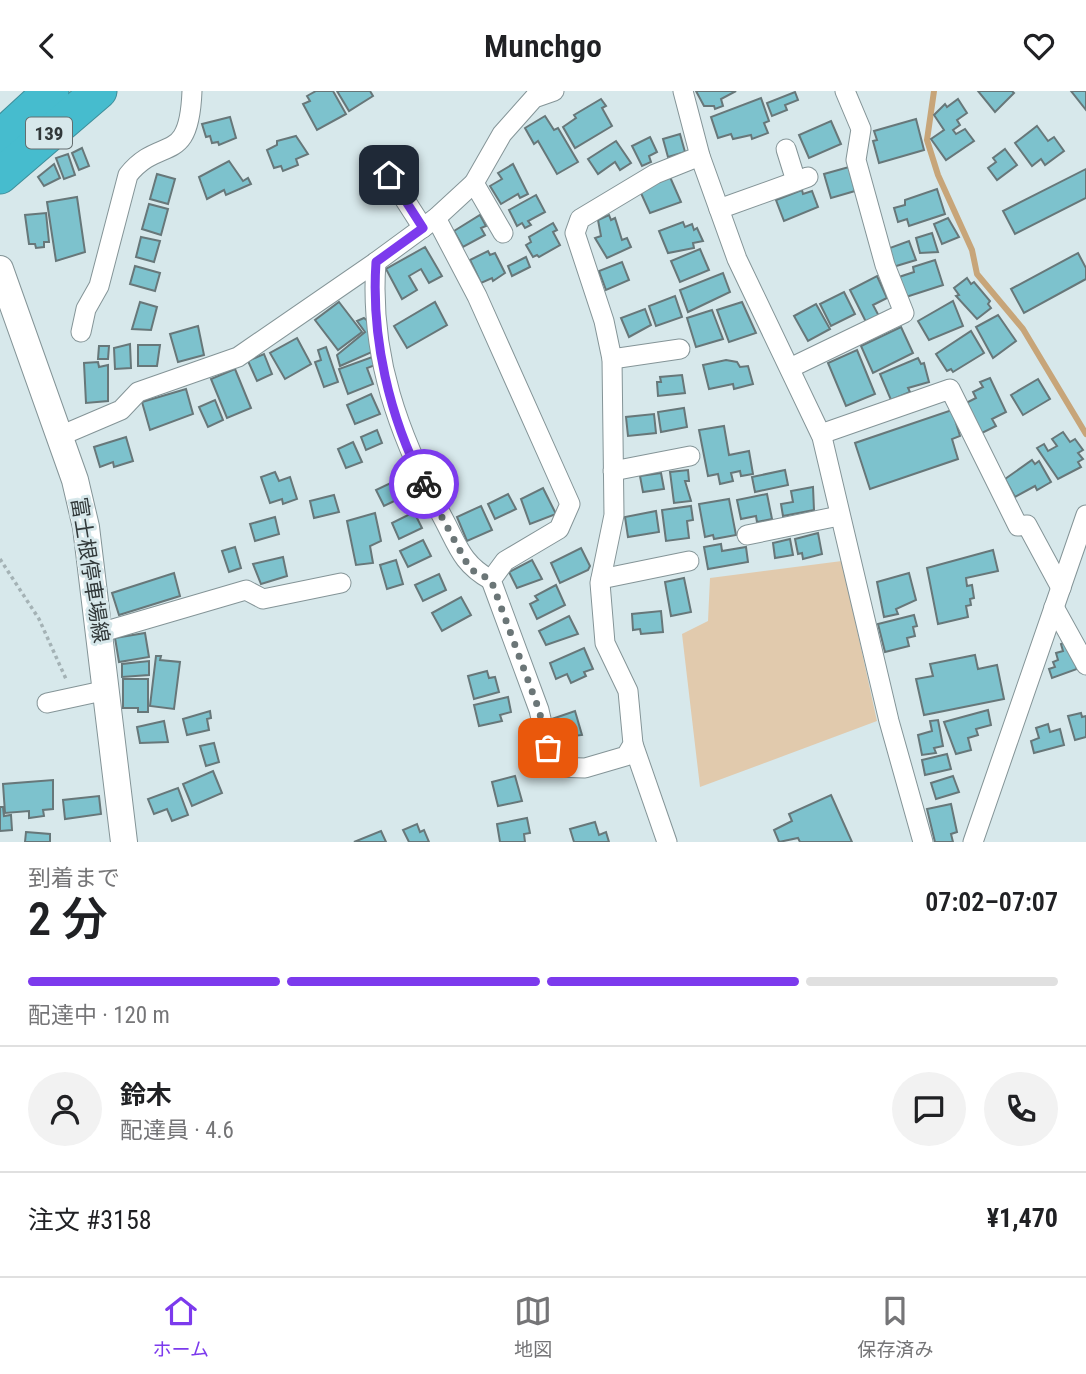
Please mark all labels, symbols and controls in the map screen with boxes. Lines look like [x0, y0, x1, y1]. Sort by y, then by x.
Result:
icon: back [28, 27, 66, 65]
text: Munchgo [484, 27, 602, 65]
icon: heart [1020, 27, 1058, 65]
road number: 139 [26, 117, 72, 149]
pin [359, 145, 419, 205]
icon: home [370, 156, 408, 194]
courier [389, 449, 459, 519]
icon: bike [405, 465, 443, 503]
street label: 富士根停車場線 [67, 496, 113, 644]
pin [518, 718, 578, 778]
icon: bag [529, 729, 567, 767]
text: 到着まで [28, 865, 120, 892]
text: 07:02–07:07 [925, 887, 1058, 917]
text: 2 分 [28, 892, 108, 946]
text: 配達中 · 120 m [28, 1002, 170, 1029]
button: person [28, 1072, 102, 1146]
button: chat [892, 1072, 966, 1146]
button: phone [984, 1072, 1058, 1146]
text: 鈴木 [120, 1080, 172, 1110]
text: 配達員 · 4.6 [120, 1117, 234, 1144]
text: ¥1,470 [987, 1203, 1058, 1233]
text: 注文 #3158 [28, 1205, 152, 1235]
tab: ホーム [153, 1292, 209, 1361]
tab: 地図 [514, 1292, 552, 1361]
tab: 保存済み [857, 1292, 933, 1361]

